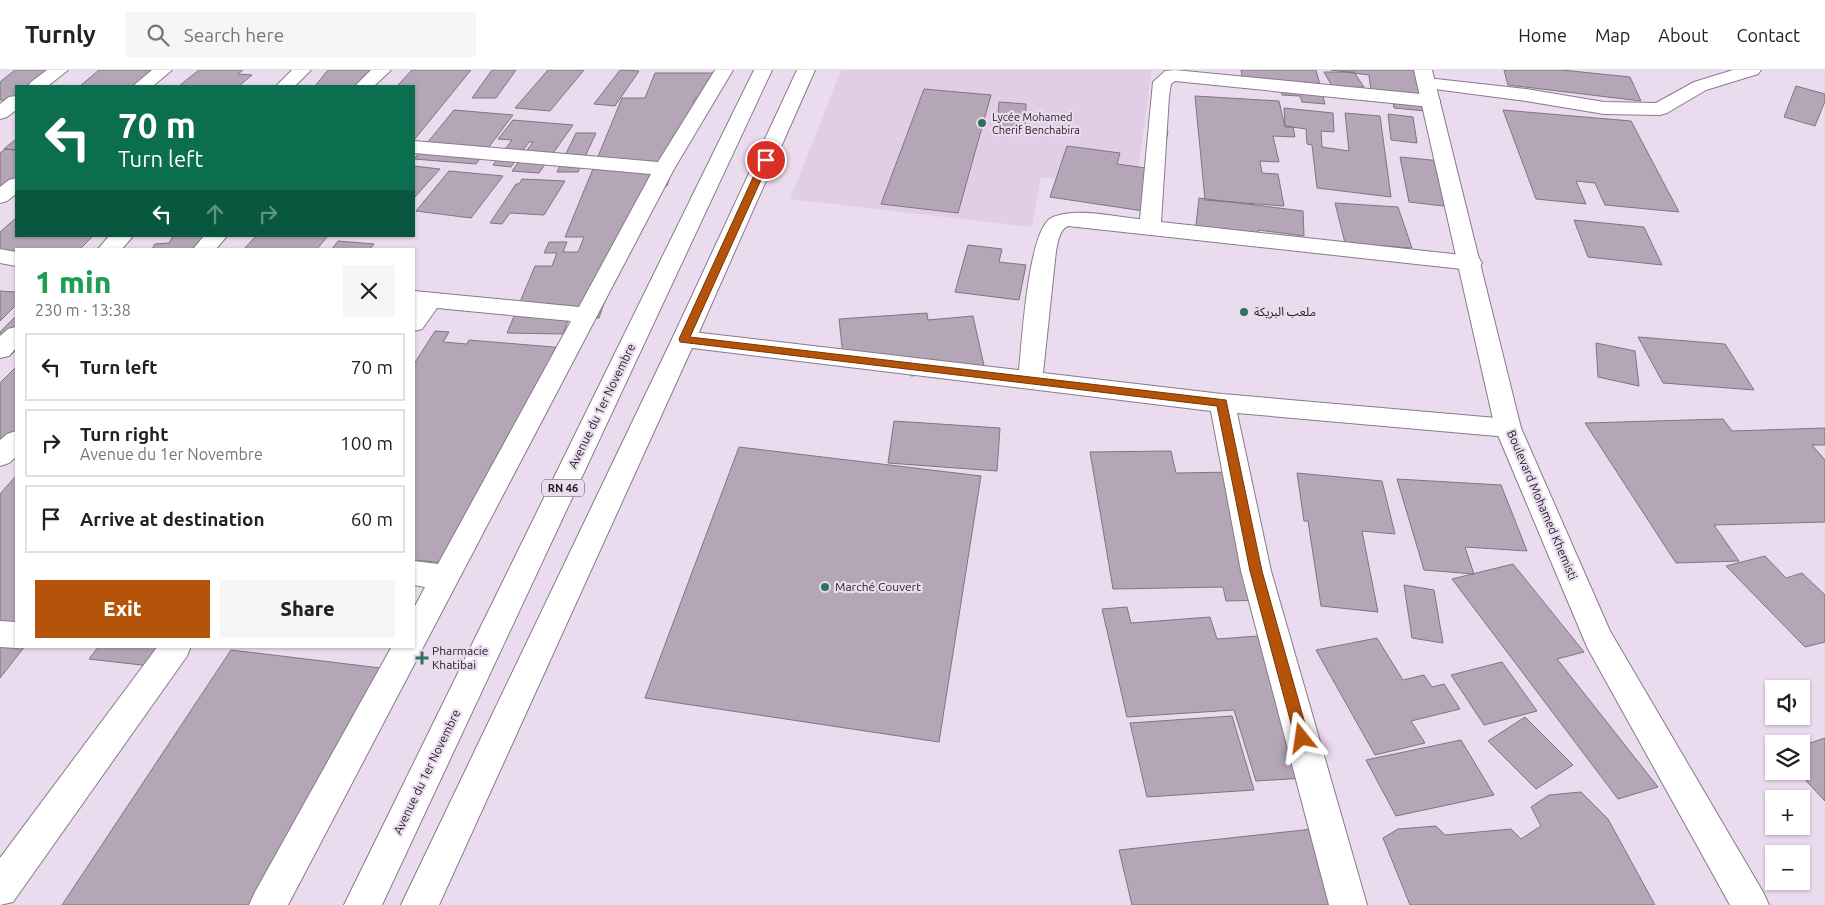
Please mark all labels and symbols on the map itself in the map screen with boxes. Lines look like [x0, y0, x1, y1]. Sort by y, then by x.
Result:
place label: Lycée Mohamed Cherif Benchabira [992, 111, 1080, 136]
marker: Lycée Mohamed Cherif Benchabira [976, 117, 988, 129]
pin [745, 139, 787, 181]
place label: ملعب البريكة [1254, 305, 1316, 319]
marker: ملعب البريكة [1238, 306, 1250, 318]
street label: Avenue du 1er Novembre [566, 341, 637, 470]
street label: Boulevard Mohamed Khemisti [1505, 428, 1580, 582]
road number: RN 46 [542, 479, 584, 496]
place label: Marché Couvert [835, 580, 921, 593]
marker: Marché Couvert [819, 581, 831, 593]
place label: Pharmacie Khatibai [432, 644, 488, 671]
marker: Pharmacie Khatibai [416, 652, 428, 664]
street label: Avenue du 1er Novembre [391, 707, 462, 836]
position arrow [1275, 711, 1327, 763]

